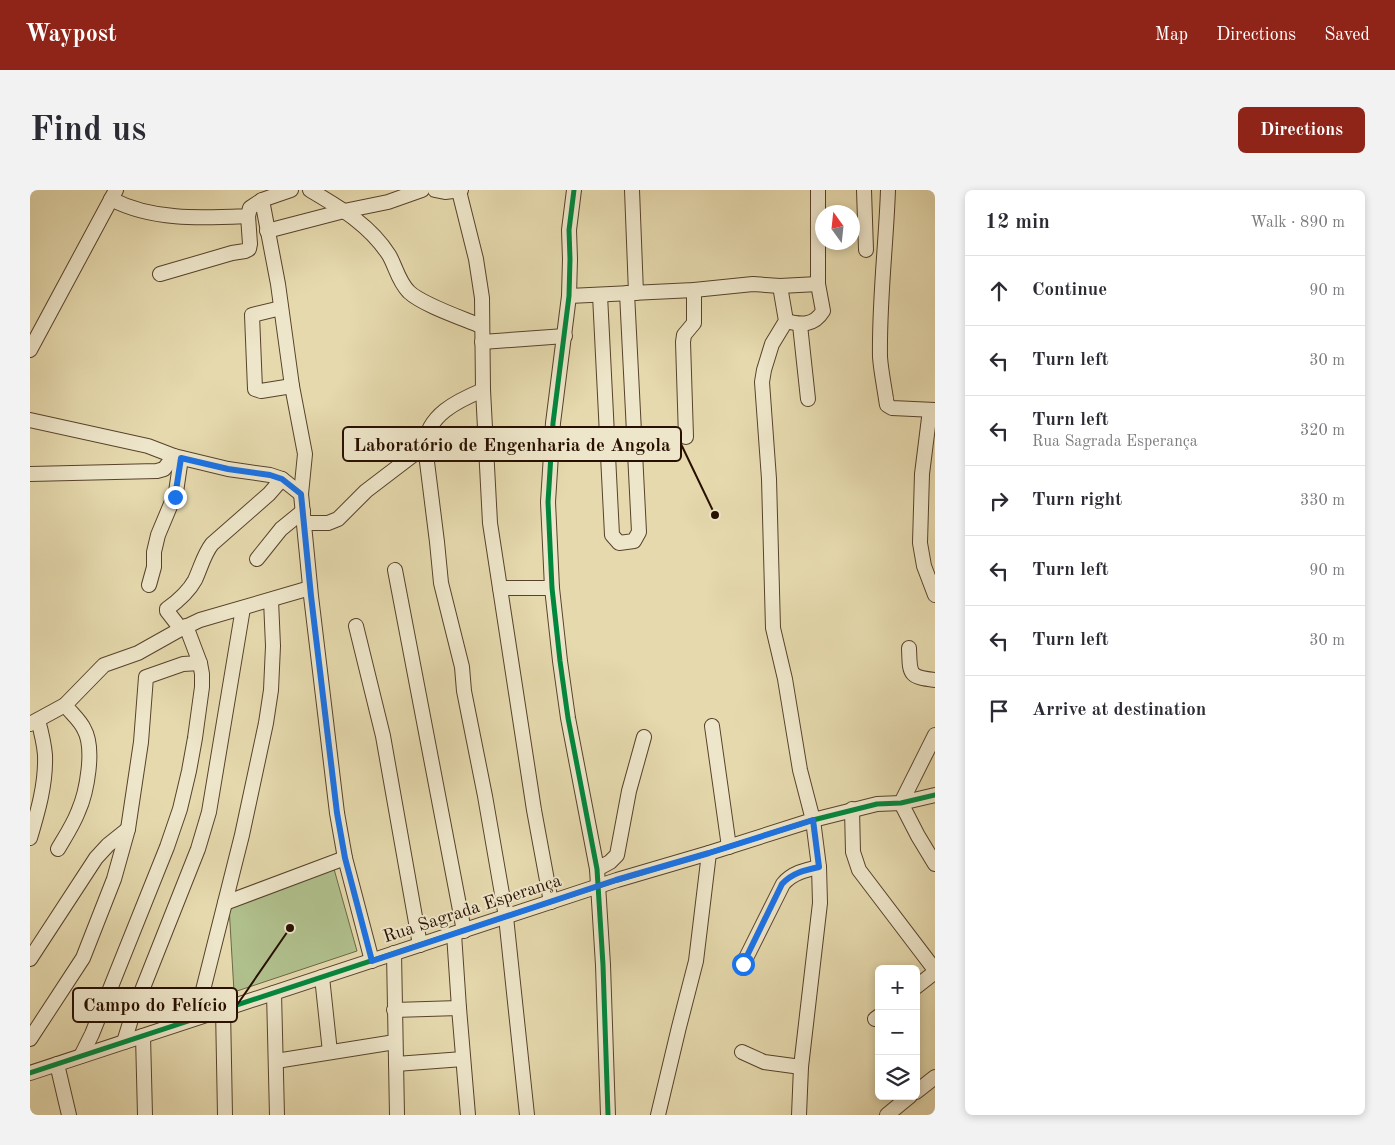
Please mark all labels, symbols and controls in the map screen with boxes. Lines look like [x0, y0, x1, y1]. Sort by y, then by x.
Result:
text: Waypost [25, 23, 117, 47]
text: Map [1155, 26, 1188, 44]
text: Directions [1216, 26, 1296, 44]
text: Saved [1324, 26, 1370, 44]
button: Directions [1238, 107, 1365, 153]
text: Find us [30, 113, 146, 148]
north arrow [815, 205, 860, 250]
text: 12 min [985, 212, 1050, 233]
text: Walk · 890 m [1250, 215, 1345, 231]
icon: ahead [985, 277, 1013, 305]
text: Continue [1032, 281, 1107, 300]
text: 90 m [1309, 283, 1345, 299]
icon: left [985, 347, 1013, 375]
text: Turn left [1032, 351, 1109, 370]
text: 30 m [1309, 353, 1345, 369]
text: Turn left [1032, 411, 1109, 430]
icon: left [985, 417, 1013, 445]
text: 320 m [1300, 423, 1345, 439]
callout: Laboratório de Engenharia de Angola [343, 427, 681, 461]
text: Rua Sagrada Esperança [1032, 434, 1198, 450]
text: Laboratório de Engenharia de Angola [353, 437, 671, 456]
route end [164, 486, 187, 509]
icon: right [985, 487, 1013, 515]
text: Turn right [1032, 491, 1122, 510]
text: 330 m [1300, 493, 1345, 509]
icon: left [985, 557, 1013, 585]
text: Turn left [1032, 561, 1109, 580]
text: 90 m [1309, 563, 1345, 579]
icon: left [985, 627, 1013, 655]
text: Turn left [1032, 631, 1109, 650]
text: 30 m [1309, 633, 1345, 649]
icon: arrive [985, 697, 1013, 725]
text: Arrive at destination [1032, 701, 1206, 720]
street label: Rua Sagrada Esperança [381, 872, 564, 946]
route start [732, 953, 755, 976]
map controls [875, 965, 920, 1100]
button: + [875, 965, 920, 1010]
callout: Campo do Felício [73, 988, 237, 1022]
text: Campo do Felício [83, 997, 227, 1016]
button: − [875, 1010, 920, 1055]
button: layers [875, 1055, 920, 1100]

